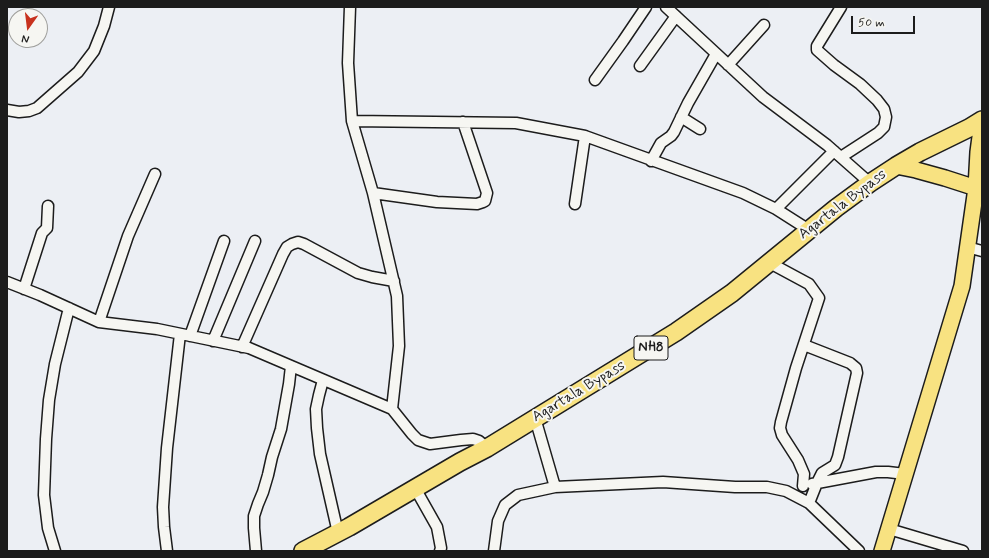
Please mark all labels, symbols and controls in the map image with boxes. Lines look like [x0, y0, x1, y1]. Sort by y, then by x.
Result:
north arrow [8, 8, 48, 48]
scale bar [853, 8, 917, 34]
text: 50 m [858, 15, 885, 31]
text: N [20, 31, 31, 46]
street label: Agartala Bypass [796, 166, 890, 244]
road number: NH8 [634, 336, 668, 360]
street label: Agartala Bypass [529, 357, 629, 427]

